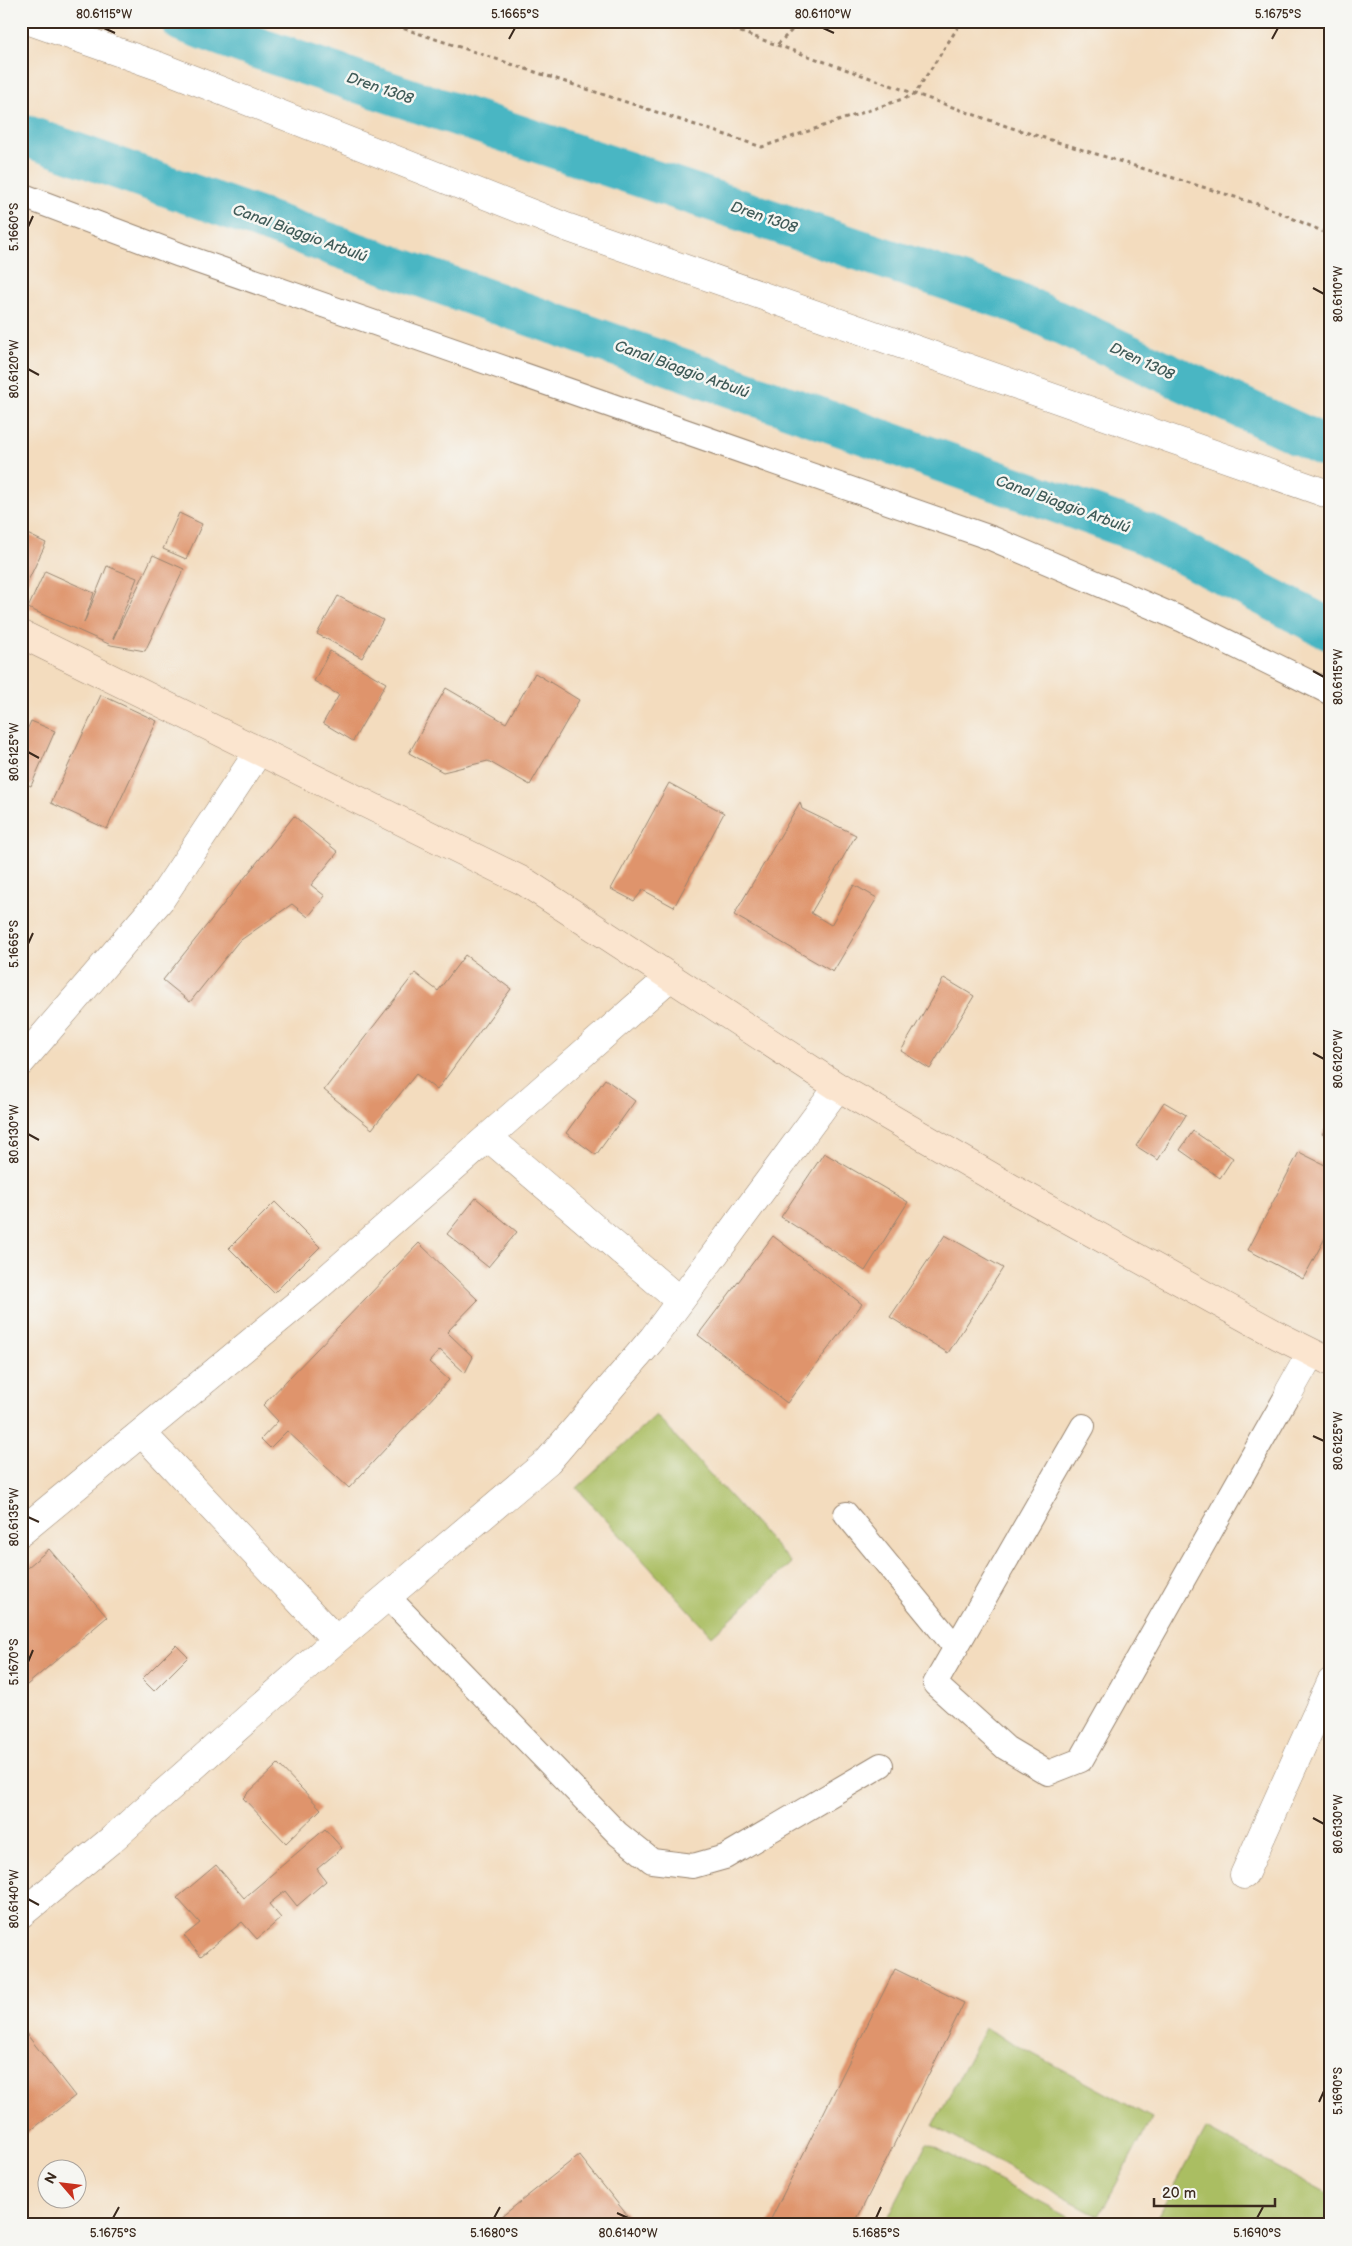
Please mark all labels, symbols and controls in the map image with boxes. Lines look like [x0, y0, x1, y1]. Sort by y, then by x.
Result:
text: 80.6115°W [76, 7, 132, 22]
text: 5.1665°S [491, 7, 539, 22]
text: 80.6110°W [795, 7, 851, 22]
text: 5.1675°S [1255, 7, 1301, 22]
water label: Dren 1308 [344, 68, 416, 109]
water label: Dren 1308 [728, 197, 800, 238]
water label: Canal Biaggio Arbulú [230, 200, 370, 267]
text: 5.1660°S [7, 203, 22, 251]
text: 80.6110°W [1331, 266, 1346, 322]
water label: Canal Biaggio Arbulú [612, 336, 752, 403]
water label: Dren 1308 [1107, 338, 1177, 385]
text: 80.6120°W [7, 339, 22, 398]
water label: Canal Biaggio Arbulú [993, 471, 1133, 538]
text: 80.6115°W [1331, 649, 1346, 705]
text: 80.6125°W [7, 723, 22, 781]
text: 5.1665°S [7, 920, 22, 968]
text: 80.6120°W [1331, 1029, 1346, 1088]
text: 80.6130°W [7, 1104, 22, 1164]
text: 80.6125°W [1331, 1412, 1346, 1470]
text: 80.6135°W [7, 1487, 22, 1546]
text: 5.1670°S [7, 1639, 22, 1685]
text: 80.6130°W [1331, 1794, 1346, 1854]
text: 80.6140°W [7, 1869, 22, 1929]
text: 5.1690°S [1331, 2067, 1346, 2115]
north arrow [38, 2158, 88, 2208]
text: N [41, 2169, 61, 2187]
scale bar [1154, 2176, 1276, 2208]
text: 20 m [1162, 2184, 1196, 2203]
text: 5.1675°S [90, 2226, 136, 2241]
text: 5.1680°S [470, 2226, 518, 2241]
text: 80.6140°W [598, 2226, 658, 2241]
text: 5.1685°S [852, 2226, 900, 2241]
text: 5.1690°S [1233, 2226, 1281, 2241]

